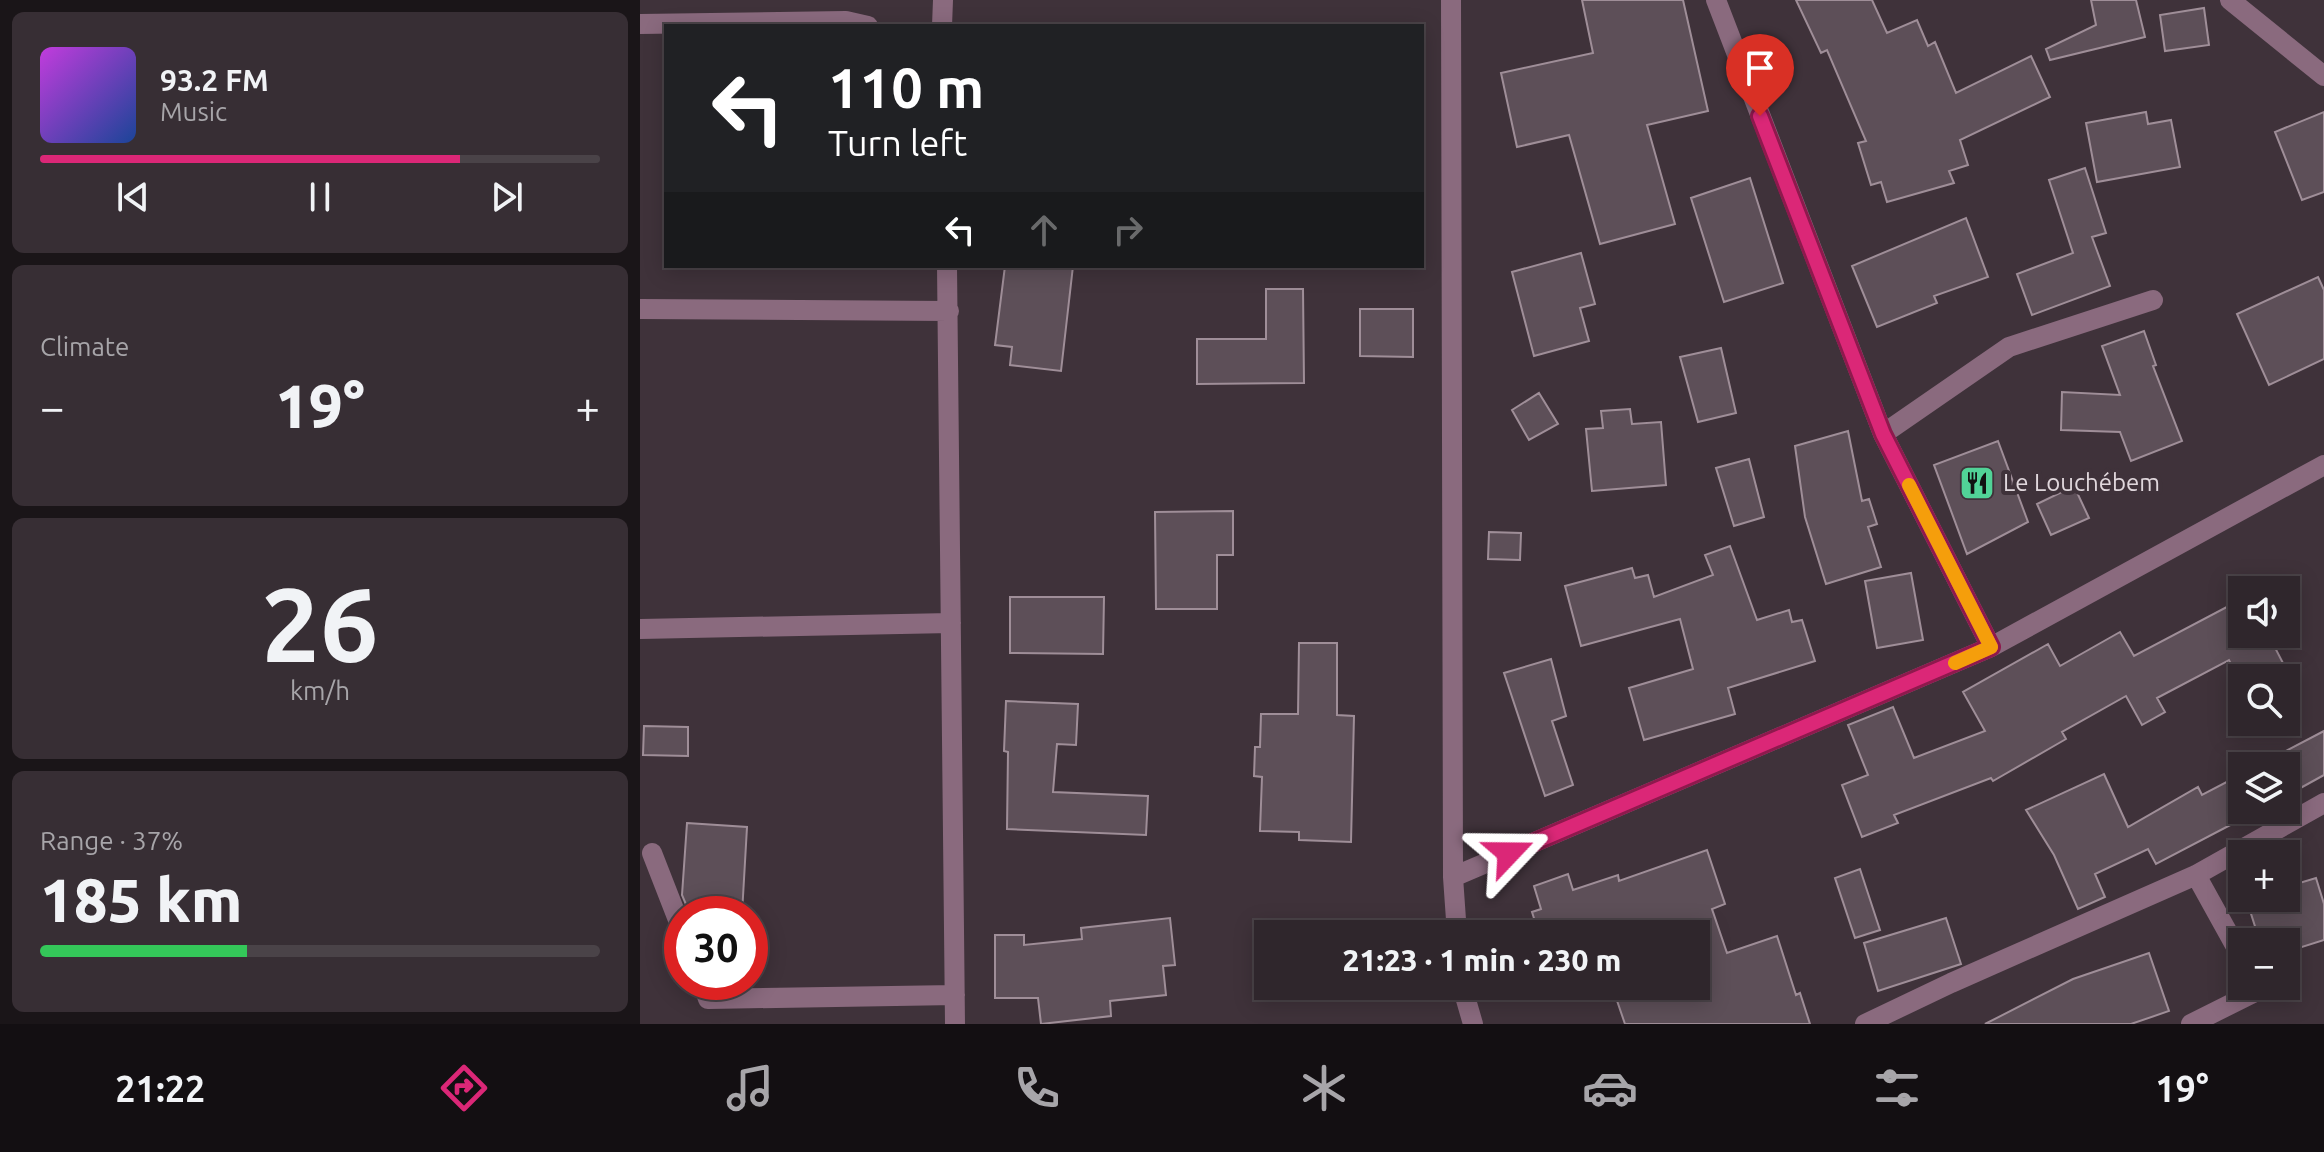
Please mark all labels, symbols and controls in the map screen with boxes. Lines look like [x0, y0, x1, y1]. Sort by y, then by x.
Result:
pin [1726, 34, 1794, 116]
icon: arrive [1738, 46, 1782, 90]
icon: left [696, 56, 800, 160]
text: 110 m [828, 56, 984, 119]
text: 93.2 FM [160, 63, 269, 97]
text: Music [160, 97, 227, 126]
text: Turn left [828, 122, 967, 163]
icon: previous [111, 175, 155, 219]
icon: pause [298, 175, 342, 219]
icon: next [485, 175, 529, 219]
icon: left [938, 208, 982, 252]
icon: ahead [1022, 208, 1066, 252]
icon: right [1106, 208, 1150, 252]
text: Climate [40, 332, 129, 361]
text: 19° [275, 372, 365, 439]
text: − [40, 382, 65, 431]
text: + [575, 382, 600, 431]
restaurant icon: Le Louchébem [1958, 464, 1996, 502]
place label: Le Louchébem [2003, 469, 2160, 496]
text: 26 [261, 565, 379, 682]
map controls [2228, 576, 2300, 1000]
button: sound [2228, 576, 2300, 648]
button: search [2228, 664, 2300, 736]
text: km/h [290, 676, 350, 705]
button: layers [2228, 752, 2300, 824]
position arrow [1467, 811, 1551, 895]
text: Range · 37% [40, 826, 183, 855]
button: + [2228, 840, 2300, 912]
text: 185 km [40, 866, 242, 933]
speed limit sign: 30 [664, 896, 768, 1000]
button: − [2228, 928, 2300, 1000]
text: 21:23 · 1 min · 230 m [1343, 943, 1621, 977]
icon: directions [436, 1060, 492, 1116]
icon: music [722, 1060, 778, 1116]
icon: phone [1009, 1060, 1065, 1116]
icon: climate [1296, 1060, 1352, 1116]
icon: car [1582, 1060, 1638, 1116]
icon: filters [1869, 1060, 1925, 1116]
text: 21:22 [115, 1068, 205, 1109]
text: 19° [2155, 1068, 2209, 1109]

